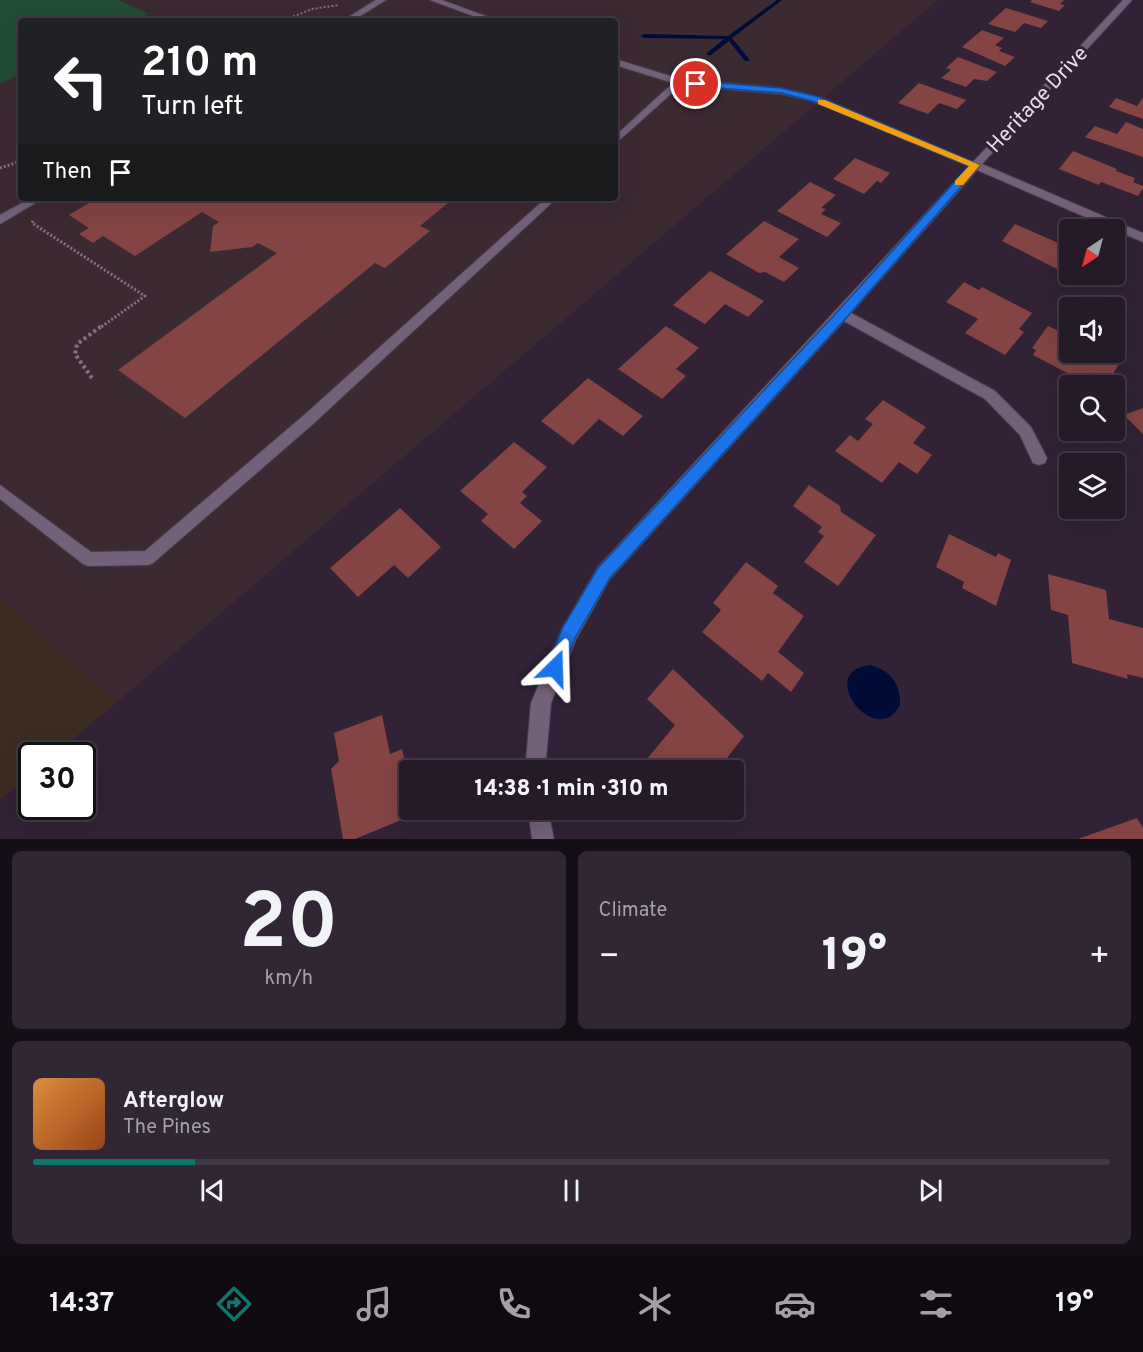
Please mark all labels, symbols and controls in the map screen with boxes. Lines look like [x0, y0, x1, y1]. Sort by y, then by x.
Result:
text: 210 m [141, 38, 258, 91]
street label: Heritage Drive [982, 41, 1094, 159]
icon: left [42, 42, 120, 120]
pin [670, 58, 721, 109]
icon: arrive [679, 67, 712, 100]
text: Turn left [141, 90, 243, 124]
icon: arrive [104, 156, 137, 189]
text: Then [42, 159, 92, 186]
north arrow [1059, 219, 1125, 285]
map controls [1059, 219, 1125, 519]
button: sound [1059, 297, 1125, 363]
button: search [1059, 375, 1125, 441]
button: layers [1059, 453, 1125, 519]
position arrow [523, 636, 587, 700]
speed limit sign: 30 [18, 742, 96, 820]
text: 14:38 · 1 min · 310 m [474, 776, 669, 803]
text: 20 [239, 877, 338, 976]
text: Climate [599, 898, 667, 924]
text: 19° [822, 929, 887, 986]
text: − [599, 937, 620, 979]
text: + [1089, 937, 1110, 979]
text: km/h [264, 966, 313, 992]
text: Afterglow [123, 1088, 224, 1115]
text: The Pines [123, 1115, 211, 1141]
icon: previous [196, 1174, 229, 1207]
icon: pause [555, 1174, 588, 1207]
icon: next [914, 1174, 947, 1207]
icon: directions [213, 1283, 255, 1325]
icon: music [353, 1283, 395, 1325]
icon: phone [493, 1283, 535, 1325]
icon: climate [634, 1283, 676, 1325]
icon: car [774, 1283, 816, 1325]
icon: filters [915, 1283, 957, 1325]
text: 14:37 [49, 1287, 114, 1321]
text: 19° [1055, 1287, 1094, 1321]

